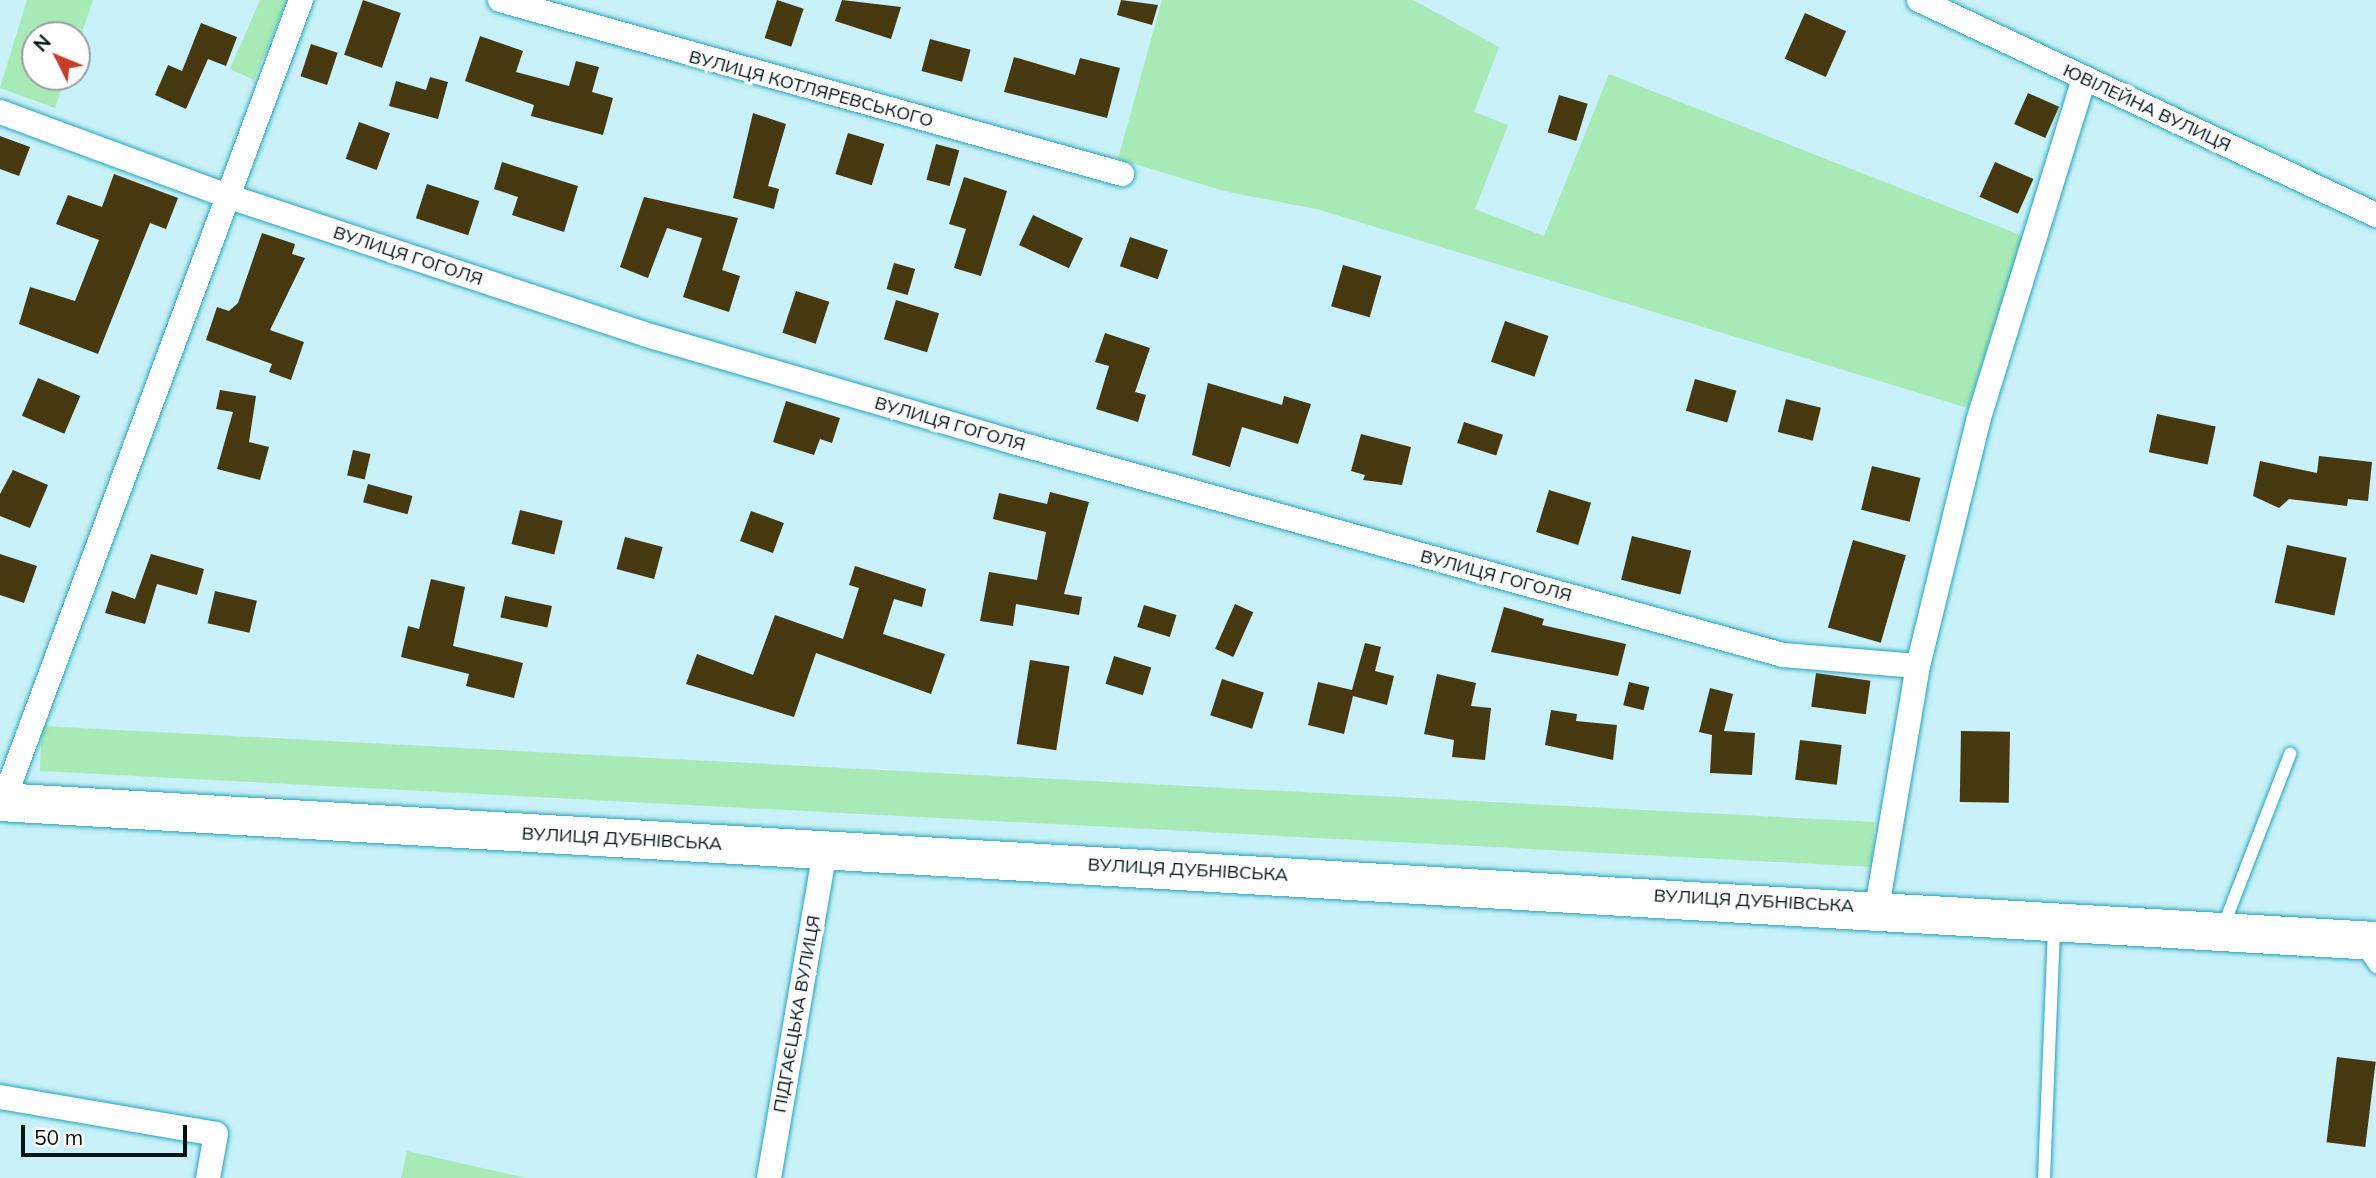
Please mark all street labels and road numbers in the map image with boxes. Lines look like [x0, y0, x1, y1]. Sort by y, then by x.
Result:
street label: ВУЛИЦЯ КОТЛЯРЕВСЬКОГО [686, 46, 936, 132]
street label: ЮВІЛЕЙНА ВУЛИЦЯ [2060, 60, 2234, 156]
street label: ВУЛИЦЯ ГОГОЛЯ [331, 222, 485, 290]
street label: ВУЛИЦЯ ГОГОЛЯ [872, 392, 1028, 456]
street label: ВУЛИЦЯ ГОГОЛЯ [1418, 545, 1574, 607]
street label: ВУЛИЦЯ ДУБНІВСЬКА [521, 823, 723, 855]
street label: ВУЛИЦЯ ДУБНІВСЬКА [1087, 854, 1289, 886]
street label: ВУЛИЦЯ ДУБНІВСЬКА [1653, 885, 1855, 917]
street label: ПІДГАЄЦЬКА ВУЛИЦЯ [769, 914, 825, 1114]

